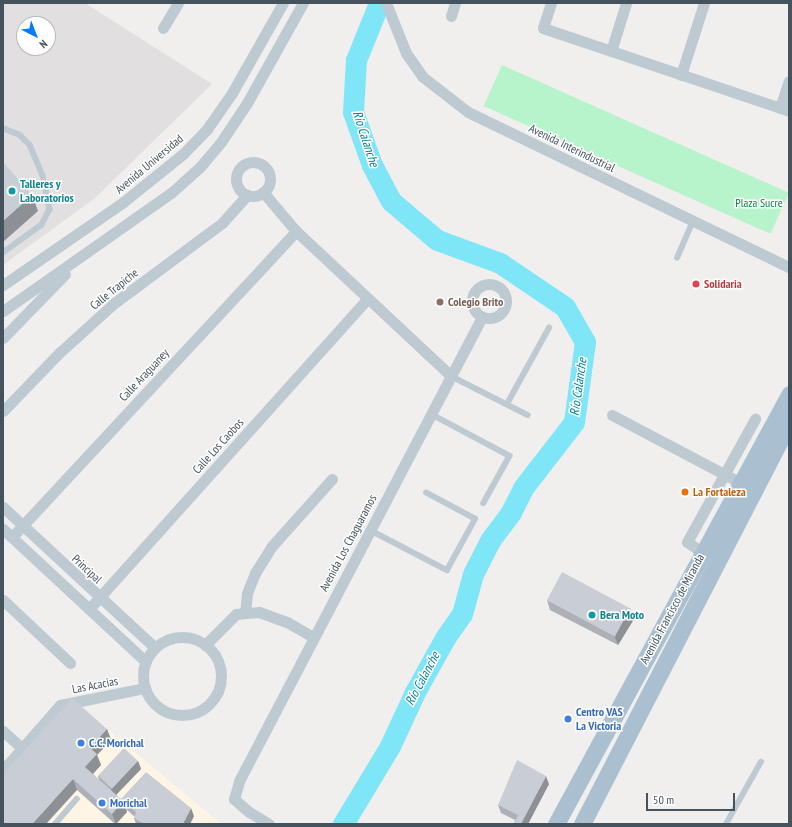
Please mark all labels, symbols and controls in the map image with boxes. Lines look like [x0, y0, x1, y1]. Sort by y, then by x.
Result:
north arrow [16, 16, 56, 56]
text: N [36, 37, 50, 51]
water label: Río Calanche [349, 109, 381, 169]
street label: Avenida Interindustrial [527, 121, 617, 175]
street label: Avenida Universidad [112, 131, 186, 197]
place label: Talleres y Laboratorios [20, 177, 74, 205]
marker: Talleres y Laboratorios [7, 186, 17, 196]
park label: Plaza Sucre [735, 196, 783, 210]
street label: Calle Trapiche [87, 265, 141, 313]
place label: Solidaria [704, 277, 742, 291]
marker: Solidaria [691, 279, 701, 289]
place label: Colegio Brito [448, 295, 503, 309]
marker: Colegio Brito [435, 297, 445, 307]
street label: Calle Araguaney [116, 346, 172, 404]
water label: Río Calanche [567, 357, 591, 417]
street label: Calle Los Caobos [189, 415, 247, 477]
place label: La Fortaleza [693, 485, 746, 499]
marker: La Fortaleza [680, 487, 690, 497]
street label: Avenida Los Chaguaramos [316, 492, 380, 594]
street label: Principal [69, 551, 105, 587]
street label: Avenida Francisco de Miranda [637, 551, 707, 667]
place label: Bera Moto [600, 608, 644, 622]
marker: Bera Moto [587, 610, 597, 620]
water label: Río Calanche [402, 650, 444, 708]
street label: Las Acacias [71, 673, 119, 697]
place label: Centro VAS La Victoria [576, 705, 623, 733]
marker: Centro VAS La Victoria [563, 714, 573, 724]
place label: C.C. Morichal [89, 736, 144, 750]
marker: C.C. Morichal [76, 738, 86, 748]
scale bar [648, 785, 737, 811]
text: 50 m [653, 792, 674, 807]
place label: Morichal [110, 796, 147, 810]
marker: Morichal [97, 798, 107, 808]

